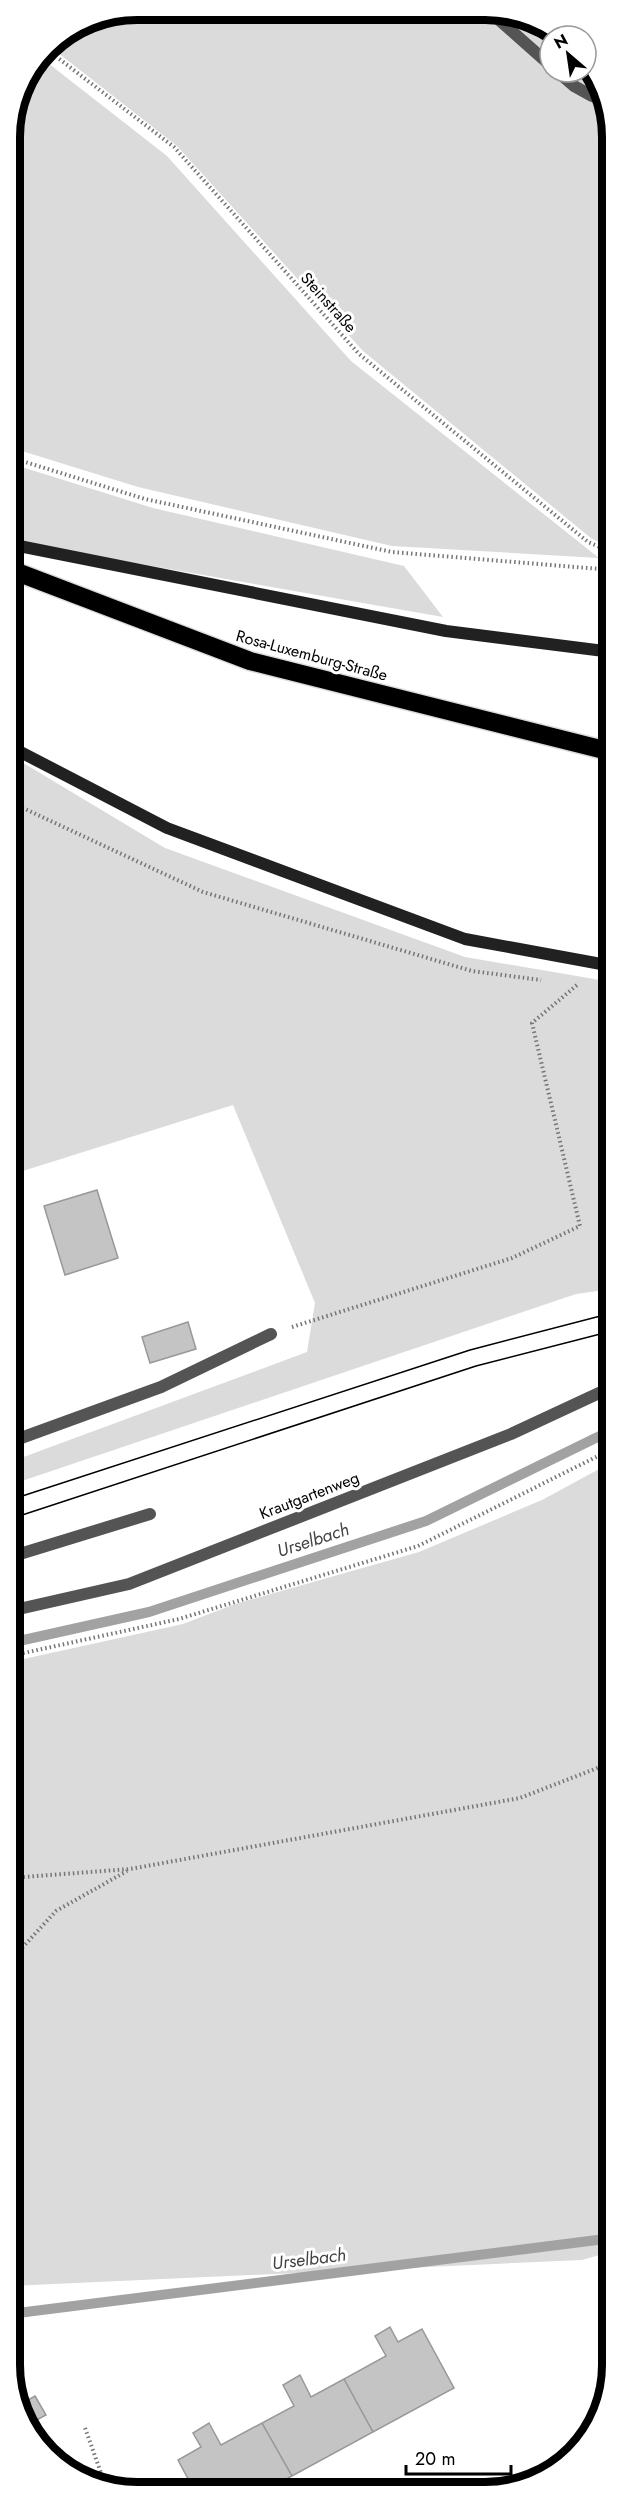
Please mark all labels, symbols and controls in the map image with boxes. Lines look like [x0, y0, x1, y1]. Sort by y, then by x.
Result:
north arrow [538, 24, 598, 84]
text: N [550, 28, 572, 54]
street label: Steinstraße [295, 267, 362, 338]
street label: Rosa-Luxemburg-Straße [234, 624, 390, 687]
street label: Krautgartenweg [256, 1466, 362, 1525]
water label: Urselbach [274, 1516, 352, 1564]
water label: Urselbach [270, 2242, 348, 2276]
scale bar [406, 2438, 511, 2476]
text: 20 m [415, 2446, 455, 2472]

